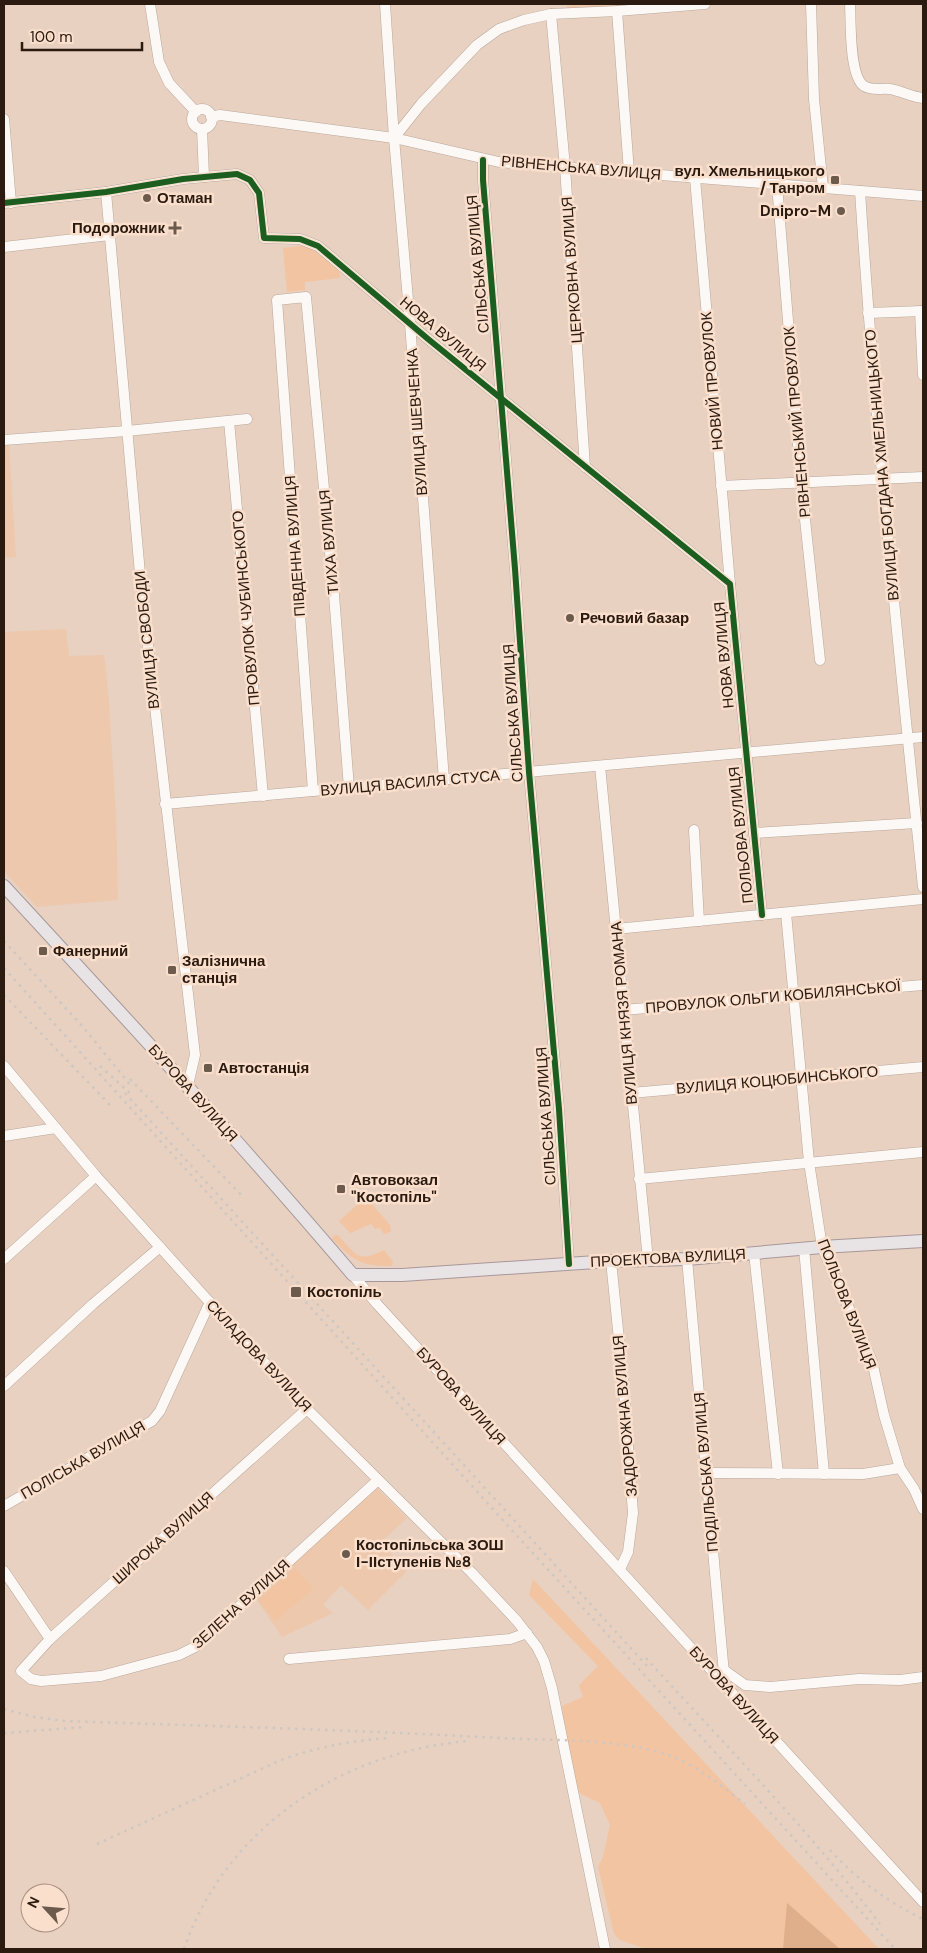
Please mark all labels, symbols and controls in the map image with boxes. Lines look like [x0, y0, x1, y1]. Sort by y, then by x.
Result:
scale bar [22, 20, 142, 52]
text: 100 m [30, 27, 73, 47]
street label: РІВНЕНСЬКА ВУЛИЦЯ [500, 151, 662, 185]
place label: вул. Хмельницького / Танром [675, 161, 825, 198]
marker: вул. Хмельницького / Танром [829, 174, 841, 186]
place label: Отаман [157, 188, 213, 208]
marker: Отаман [141, 192, 153, 204]
street label: СІЛЬСЬКА ВУЛИЦЯ [462, 194, 494, 334]
street label: ЦЕРКОВНА ВУЛИЦЯ [557, 196, 587, 344]
place label: Dnipro-M [760, 201, 831, 221]
marker: Dnipro-M [835, 205, 847, 217]
place label: Подорожник [72, 218, 165, 238]
marker: Подорожник [169, 222, 181, 234]
street label: НОВА ВУЛИЦЯ [396, 292, 490, 376]
street label: НОВИЙ ПРОВУЛОК [696, 311, 728, 451]
street label: РІВНЕНСЬКИЙ ПРОВУЛОК [779, 325, 815, 518]
street label: ВУЛИЦЯ БОГДАНА ХМЕЛЬНИЦЬКОГО [860, 328, 904, 602]
street label: ВУЛИЦЯ ШЕВЧЕНКА [402, 348, 432, 496]
street label: ПІВДЕННА ВУЛИЦЯ [280, 475, 310, 617]
street label: ТИХА ВУЛИЦЯ [314, 489, 344, 595]
street label: ПРОВУЛОК ЧУБИНСЬКОГО [228, 510, 264, 706]
street label: ВУЛИЦЯ СВОБОДИ [130, 570, 164, 710]
street label: НОВА ВУЛИЦЯ [709, 601, 739, 709]
place label: Речовий базар [580, 608, 689, 628]
marker: Речовий базар [564, 612, 576, 624]
street label: СІЛЬСЬКА ВУЛИЦЯ [498, 643, 528, 783]
street label: ВУЛИЦЯ ВАСИЛЯ СТУСА [319, 765, 501, 801]
street label: ПОЛЬОВА ВУЛИЦЯ [724, 765, 758, 905]
street label: ВУЛИЦЯ КНЯЗЯ РОМАНА [606, 921, 642, 1105]
place label: Фанерний [53, 941, 128, 961]
marker: Фанерний [37, 945, 49, 957]
place label: Залізнична станція [182, 951, 266, 988]
marker: Залізнична станція [166, 964, 178, 976]
street label: ПРОВУЛОК ОЛЬГИ КОБИЛЯНСЬКОЇ [644, 976, 902, 1018]
street label: БУРОВА ВУЛИЦЯ [144, 1040, 242, 1146]
street label: СІЛЬСЬКА ВУЛИЦЯ [531, 1046, 561, 1186]
place label: Автостанція [218, 1058, 309, 1078]
street label: ВУЛИЦЯ КОЦЮБИНСЬКОГО [675, 1061, 879, 1099]
marker: Автостанція [202, 1062, 214, 1074]
place label: Автовокзал "Костопіль" [351, 1170, 438, 1207]
marker: Автовокзал "Костопіль" [335, 1183, 347, 1195]
street label: ПОЛЬОВА ВУЛИЦЯ [813, 1236, 881, 1372]
street label: ПРОЕКТОВА ВУЛИЦЯ [590, 1244, 746, 1272]
place label: Костопіль [307, 1282, 382, 1302]
marker: Костопіль [289, 1285, 303, 1299]
street label: СКЛАДОВА ВУЛИЦЯ [202, 1296, 316, 1416]
street label: ЗАДОРОЖНА ВУЛИЦЯ [608, 1334, 642, 1498]
street label: БУРОВА ВУЛИЦЯ [412, 1343, 510, 1449]
street label: ПОДІЛЬСЬКА ВУЛИЦЯ [689, 1391, 723, 1553]
street label: ПОЛІСЬКА ВУЛИЦЯ [17, 1416, 149, 1504]
street label: ШИРОКА ВУЛИЦЯ [108, 1487, 218, 1589]
place label: Костопільська ЗОШ І-ІІступенів №8 [356, 1535, 504, 1572]
marker: Костопільська ЗОШ І-ІІступенів №8 [340, 1548, 352, 1560]
street label: ЗЕЛЕНА ВУЛИЦЯ [188, 1555, 294, 1653]
street label: БУРОВА ВУЛИЦЯ [685, 1642, 783, 1748]
north arrow [20, 1883, 70, 1933]
text: N [23, 1894, 44, 1911]

